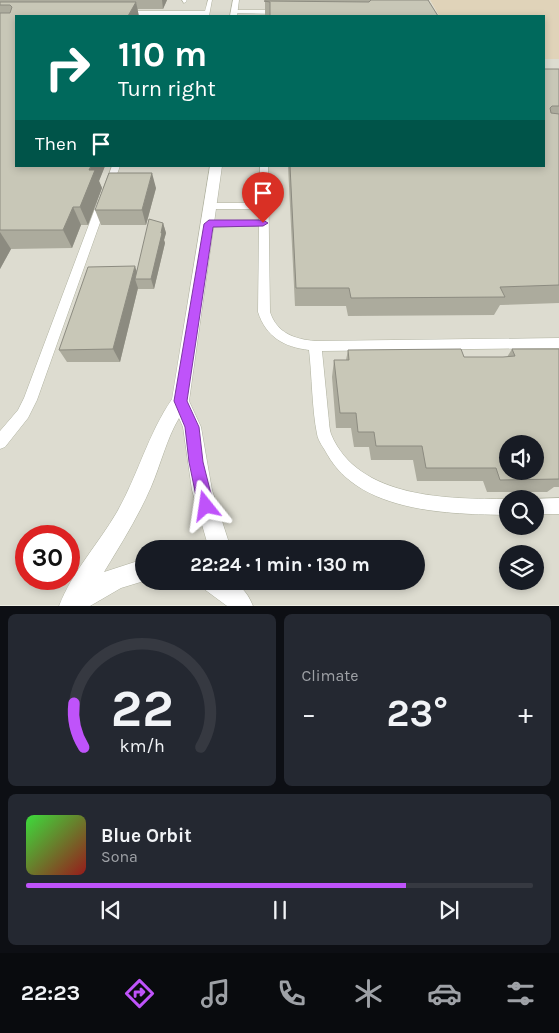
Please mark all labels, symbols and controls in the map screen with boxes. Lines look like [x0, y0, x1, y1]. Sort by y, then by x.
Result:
text: 110 m [118, 34, 207, 75]
icon: right [35, 35, 100, 100]
text: Turn right [118, 76, 216, 102]
icon: arrive [87, 130, 115, 158]
text: Then [35, 133, 77, 155]
pin [242, 172, 284, 223]
icon: arrive [249, 179, 277, 207]
map controls [499, 435, 544, 590]
button: sound [499, 435, 544, 480]
position arrow [179, 479, 231, 531]
button: search [499, 490, 544, 535]
speed limit sign: 30 [15, 525, 80, 590]
button: layers [499, 545, 544, 590]
text: 22:24 · 1 min · 130 m [190, 554, 370, 576]
text: Climate [302, 666, 359, 685]
text: 22 [110, 678, 173, 739]
text: 23° [387, 691, 448, 736]
text: − [302, 697, 316, 730]
text: + [518, 697, 533, 730]
text: km/h [119, 736, 164, 757]
text: Blue Orbit [101, 825, 192, 847]
text: Sona [101, 847, 138, 866]
icon: previous [97, 896, 125, 924]
icon: pause [266, 896, 294, 924]
icon: next [435, 896, 463, 924]
icon: directions [122, 976, 157, 1011]
icon: music [198, 976, 233, 1011]
icon: phone [274, 976, 309, 1011]
icon: climate [351, 976, 386, 1011]
icon: car [427, 976, 462, 1011]
icon: filters [503, 976, 538, 1011]
text: 22:23 [21, 980, 80, 1006]

